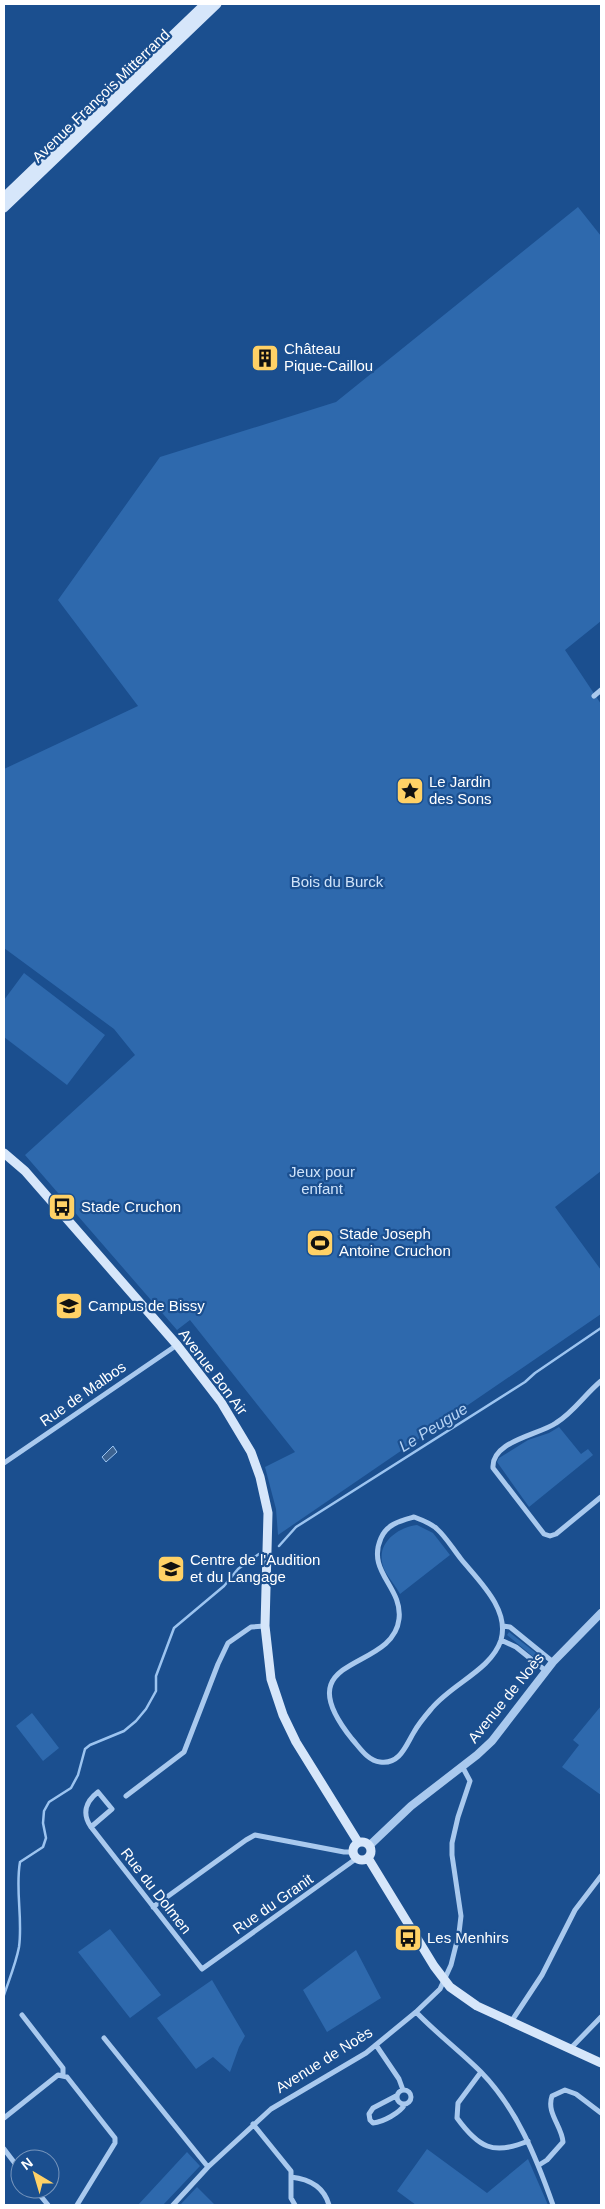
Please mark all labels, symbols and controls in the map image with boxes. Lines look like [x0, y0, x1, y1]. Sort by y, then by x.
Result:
street label: Avenue François Mitterrand [29, 26, 173, 166]
place label: Château Pique-Caillou [284, 340, 373, 374]
building icon: Château Pique-Caillou [250, 343, 280, 373]
place label: Le Jardin des Sons [429, 773, 492, 807]
place icon: Le Jardin des Sons [395, 776, 425, 806]
park label: Bois du Burck [291, 873, 384, 890]
park label: Jeux pour enfant [289, 1163, 355, 1197]
bus stop icon: Stade Cruchon [47, 1192, 77, 1222]
place label: Stade Cruchon [81, 1198, 181, 1215]
place label: Stade Joseph Antoine Cruchon [339, 1225, 451, 1259]
sports icon: Stade Joseph Antoine Cruchon [305, 1228, 335, 1258]
school or university icon: Campus de Bissy [54, 1291, 84, 1321]
place label: Campus de Bissy [88, 1297, 205, 1314]
street label: Avenue Bon Air [176, 1325, 251, 1418]
street label: Rue de Malbos [37, 1358, 129, 1429]
water label: Le Peugue [396, 1400, 471, 1455]
place label: Centre de l'Audition et du Langage [190, 1551, 320, 1585]
school or university icon: Centre de l'Audition et du Langage [156, 1554, 186, 1584]
street label: Avenue de Noès [464, 1649, 547, 1746]
street label: Rue du Dolmen [118, 1844, 195, 1937]
street label: Rue du Granit [230, 1869, 317, 1937]
bus stop icon: Les Menhirs [393, 1923, 423, 1953]
place label: Les Menhirs [427, 1929, 509, 1946]
street label: Avenue de Noès [272, 2023, 375, 2096]
north arrow [10, 2149, 60, 2199]
text: N [18, 2154, 36, 2173]

